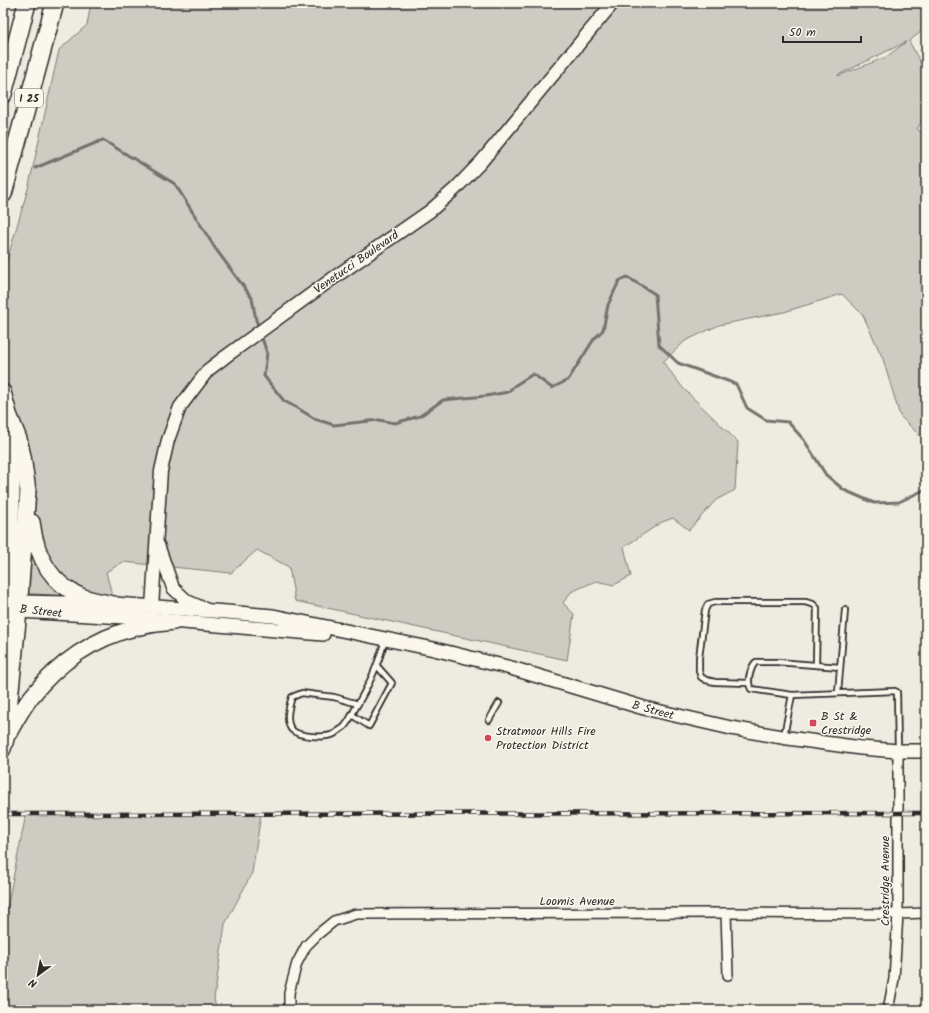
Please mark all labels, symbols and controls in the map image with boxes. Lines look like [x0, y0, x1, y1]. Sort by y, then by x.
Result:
scale bar [783, 18, 861, 44]
text: 50 m [789, 23, 816, 42]
road number: I 25 [15, 89, 43, 107]
street label: Venetucci Boulevard [310, 225, 404, 299]
street label: B Street [19, 600, 64, 623]
street label: B Street [630, 696, 676, 725]
place label: B St & Crestridge [821, 707, 872, 740]
marker: B St & Crestridge [808, 718, 818, 728]
place label: Stratmoor Hills Fire Protection District [496, 722, 596, 755]
marker: Stratmoor Hills Fire Protection District [483, 733, 493, 743]
street label: Crestridge Avenue [876, 835, 895, 926]
street label: Loomis Avenue [539, 892, 615, 911]
north arrow [18, 955, 58, 995]
text: N [25, 973, 41, 992]

